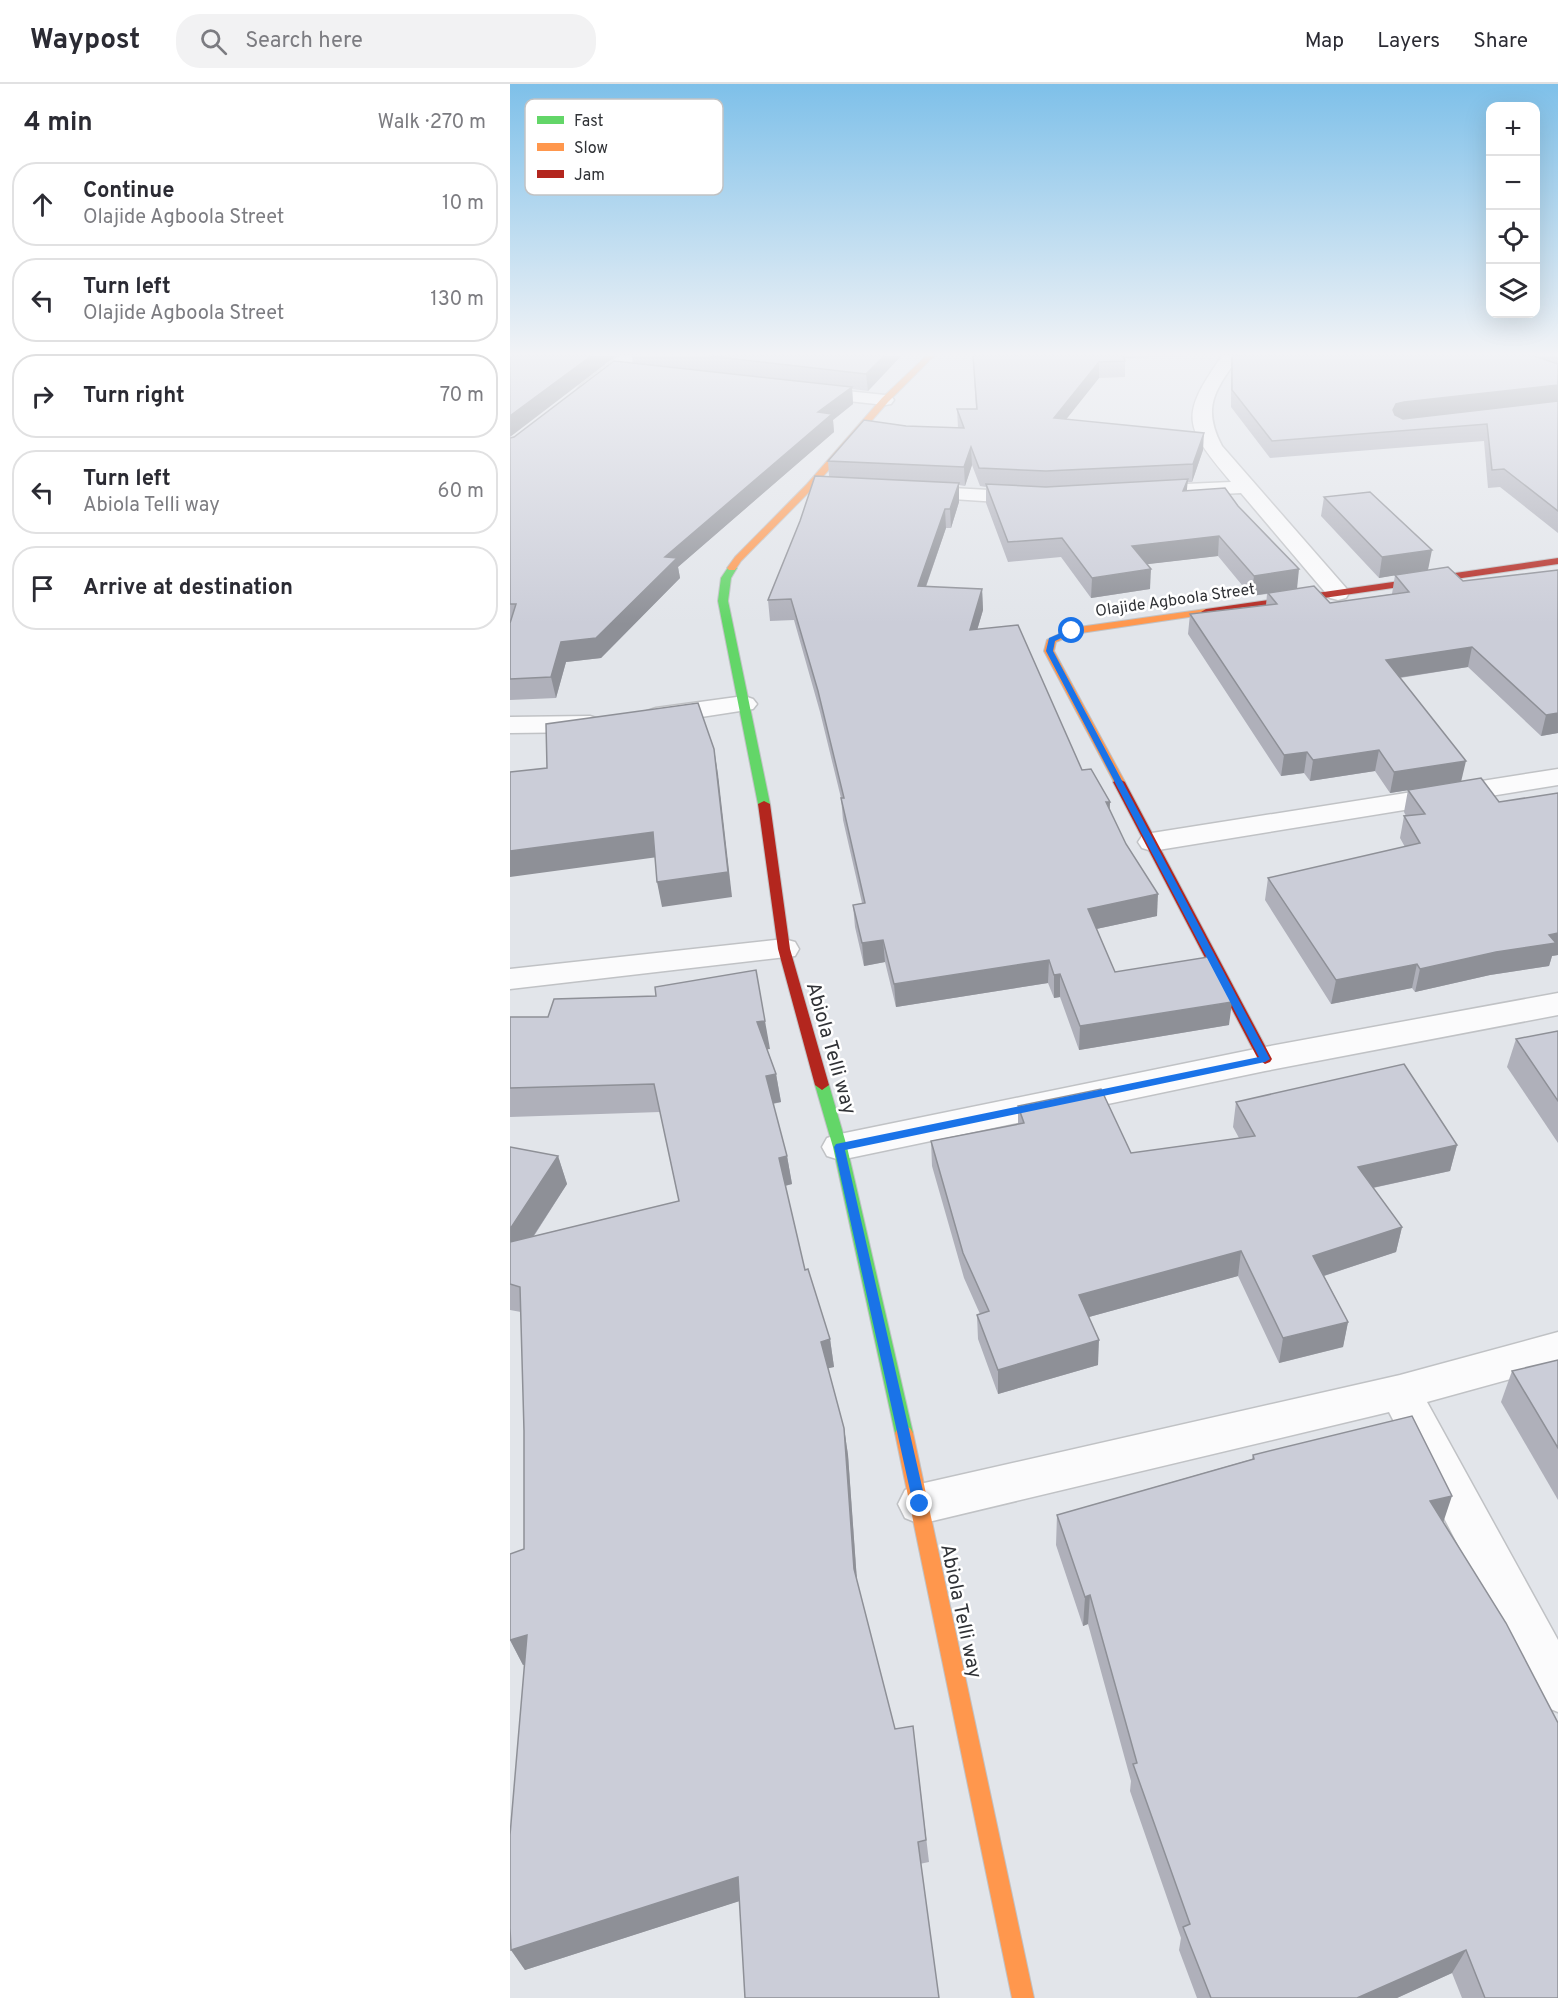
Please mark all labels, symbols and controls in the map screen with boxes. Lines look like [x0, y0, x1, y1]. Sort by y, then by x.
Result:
search box [176, 14, 596, 68]
text: Waypost [30, 23, 140, 59]
icon: search [197, 25, 230, 58]
text: Search here [245, 28, 363, 55]
text: Map [1305, 28, 1344, 55]
text: Layers [1377, 28, 1440, 55]
text: Share [1473, 28, 1528, 55]
legend [525, 99, 723, 195]
map controls [1486, 102, 1540, 318]
button: + [1486, 102, 1540, 156]
text: 4 min [24, 107, 93, 140]
text: Walk · 270 m [378, 110, 486, 136]
text: Fast [574, 112, 604, 132]
text: Slow [574, 139, 608, 159]
button: − [1486, 156, 1540, 210]
text: Jam [574, 166, 605, 186]
text: Continue [83, 178, 174, 205]
icon: ahead [26, 188, 59, 221]
text: 10 m [442, 191, 484, 217]
text: Olajide Agboola Street [83, 205, 284, 231]
button: locate [1486, 210, 1540, 264]
button: layers [1486, 264, 1540, 318]
text: Turn left [83, 274, 171, 301]
icon: left [26, 284, 59, 317]
text: 130 m [430, 287, 484, 313]
text: Olajide Agboola Street [83, 301, 284, 327]
icon: right [26, 380, 59, 413]
text: Turn right [83, 383, 185, 410]
text: 70 m [440, 383, 484, 409]
text: Turn left [83, 466, 171, 493]
icon: left [26, 476, 59, 509]
text: 60 m [438, 479, 484, 505]
text: Abiola Telli way [83, 493, 220, 519]
icon: arrive [26, 572, 59, 605]
text: Arrive at destination [83, 575, 293, 602]
street label: Olajide Agboola Street [1094, 580, 1256, 622]
route start [1058, 617, 1084, 643]
street label: Abiola Telli way [799, 979, 861, 1118]
route end [906, 1490, 932, 1516]
street label: Abiola Telli way [933, 1542, 987, 1681]

